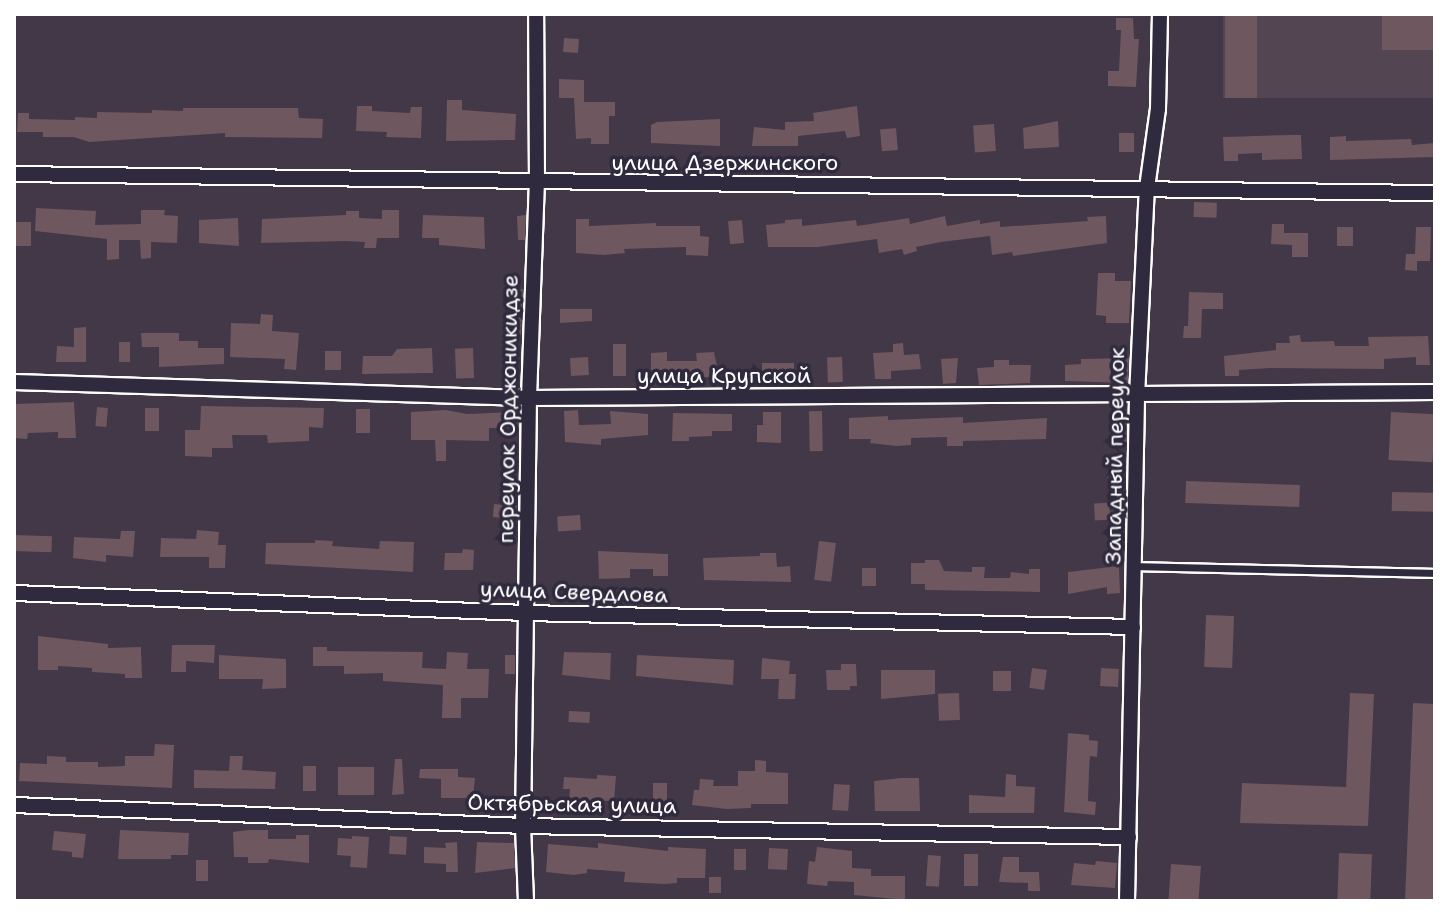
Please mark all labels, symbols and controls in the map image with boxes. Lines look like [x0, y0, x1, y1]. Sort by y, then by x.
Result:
street label: улица Дзержинского [612, 150, 838, 176]
street label: переулок Орджоникидзе [492, 274, 524, 544]
street label: Западный переулок [1100, 347, 1130, 565]
street label: улица Крупской [637, 363, 811, 389]
street label: улица Свердлова [480, 576, 668, 608]
street label: Октябрьская улица [467, 789, 677, 819]

